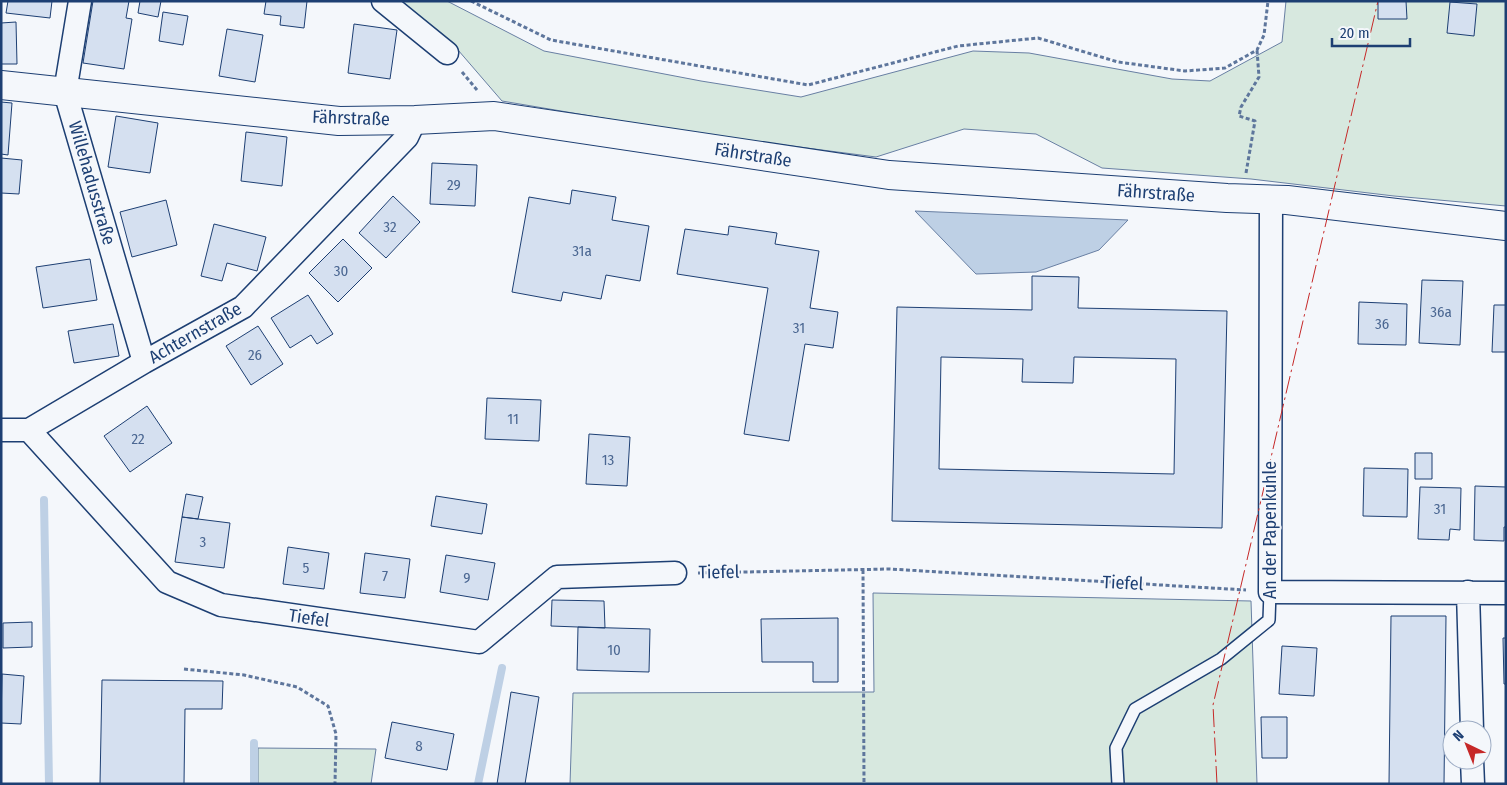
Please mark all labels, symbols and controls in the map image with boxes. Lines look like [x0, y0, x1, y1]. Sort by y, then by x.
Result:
scale bar [1332, 15, 1410, 47]
text: 20 m [1340, 24, 1370, 42]
street label: Fährstraße [312, 106, 390, 130]
street label: Willehadusstraße [64, 119, 120, 248]
street label: Fährstraße [713, 138, 793, 172]
house number: 29 [447, 176, 461, 194]
street label: Fährstraße [1116, 179, 1196, 207]
house number: 32 [383, 218, 397, 236]
house number: 31a [572, 242, 592, 260]
house number: 30 [334, 262, 348, 280]
street label: Achternstraße [145, 298, 245, 368]
house number: 36a [1430, 303, 1452, 321]
house number: 36 [1375, 315, 1389, 333]
house number: 31 [793, 319, 805, 337]
house number: 26 [248, 346, 262, 364]
house number: 11 [507, 410, 519, 428]
house number: 22 [131, 430, 145, 448]
house number: 13 [602, 451, 615, 469]
street label: An der Papenkuhle [1259, 461, 1281, 599]
house number: 31 [1434, 500, 1446, 518]
house number: 3 [200, 533, 207, 551]
house number: 5 [303, 559, 310, 577]
street label: Tiefel [698, 561, 740, 583]
house number: 7 [382, 567, 388, 585]
house number: 9 [463, 569, 471, 587]
street label: Tiefel [1102, 571, 1144, 595]
street label: Tiefel [287, 604, 331, 632]
house number: 10 [607, 641, 621, 659]
north arrow [1442, 720, 1492, 770]
text: N [1450, 727, 1467, 745]
house number: 8 [415, 737, 423, 755]

